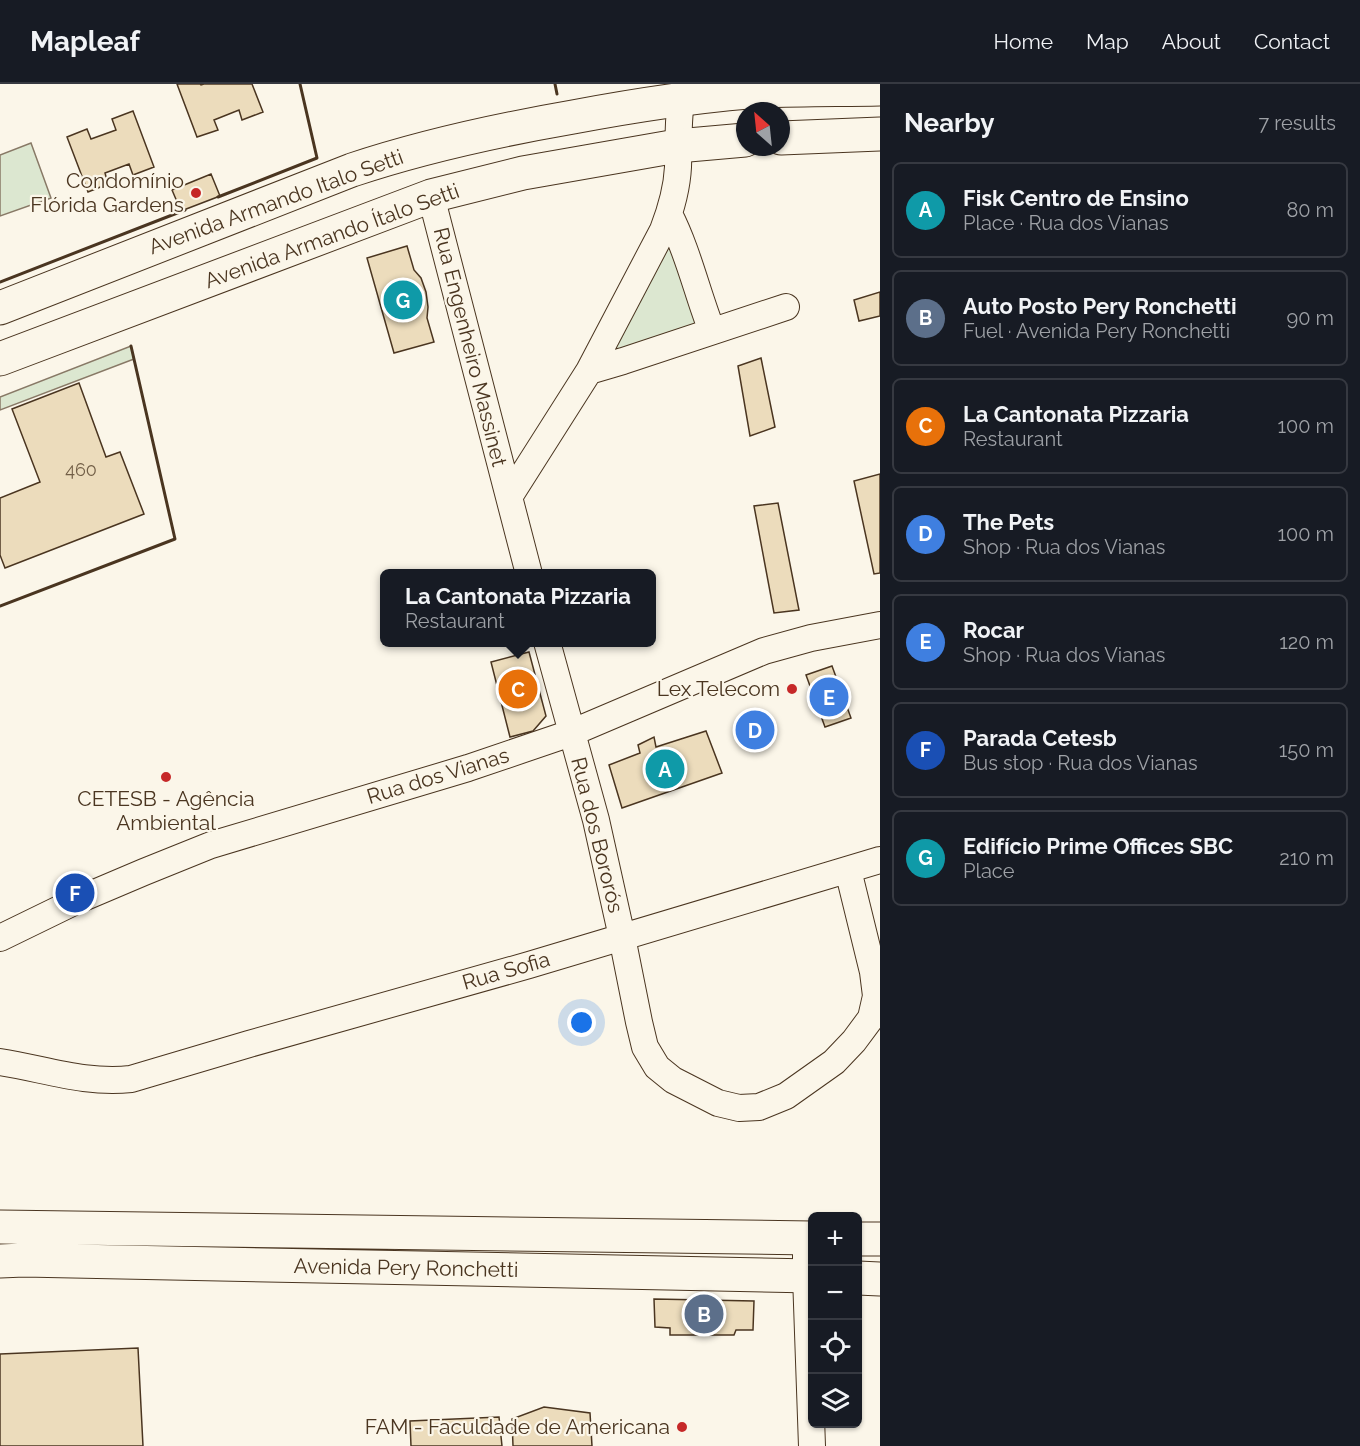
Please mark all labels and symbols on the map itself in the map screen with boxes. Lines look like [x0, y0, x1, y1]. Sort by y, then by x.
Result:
north arrow [736, 102, 790, 156]
street label: Avenida Armando Italo Setti [145, 144, 406, 259]
place label: Condomínio Flórida Gardens [30, 168, 184, 217]
street label: Avenida Armando Ítalo Setti [201, 178, 462, 293]
marker: Condomínio Flórida Gardens [189, 186, 203, 200]
street label: Rua Engenheiro Massinet [429, 225, 512, 469]
pin: G [384, 278, 422, 322]
house number: 460 [65, 459, 97, 480]
pin: C [498, 666, 538, 712]
pin: E [810, 674, 848, 720]
place label: Lex Telecom [657, 676, 780, 701]
marker: Lex Telecom [785, 682, 799, 696]
pin: D [736, 708, 774, 752]
street label: Rua dos Vianas [364, 742, 512, 809]
pin: A [646, 746, 684, 792]
street label: Rua dos Bororós [566, 754, 629, 915]
marker: CETESB - Agência Ambiental [159, 770, 173, 784]
place label: CETESB - Agência Ambiental [77, 786, 255, 835]
pin: F [56, 870, 94, 916]
street label: Rua Sofia [459, 946, 553, 995]
your location [567, 1008, 596, 1037]
street label: Avenida Pery Ronchetti [293, 1253, 519, 1282]
pin: B [684, 1292, 724, 1336]
place label: FAM - Faculdade de Americana [365, 1414, 670, 1439]
marker: FAM - Faculdade de Americana [675, 1420, 689, 1434]

